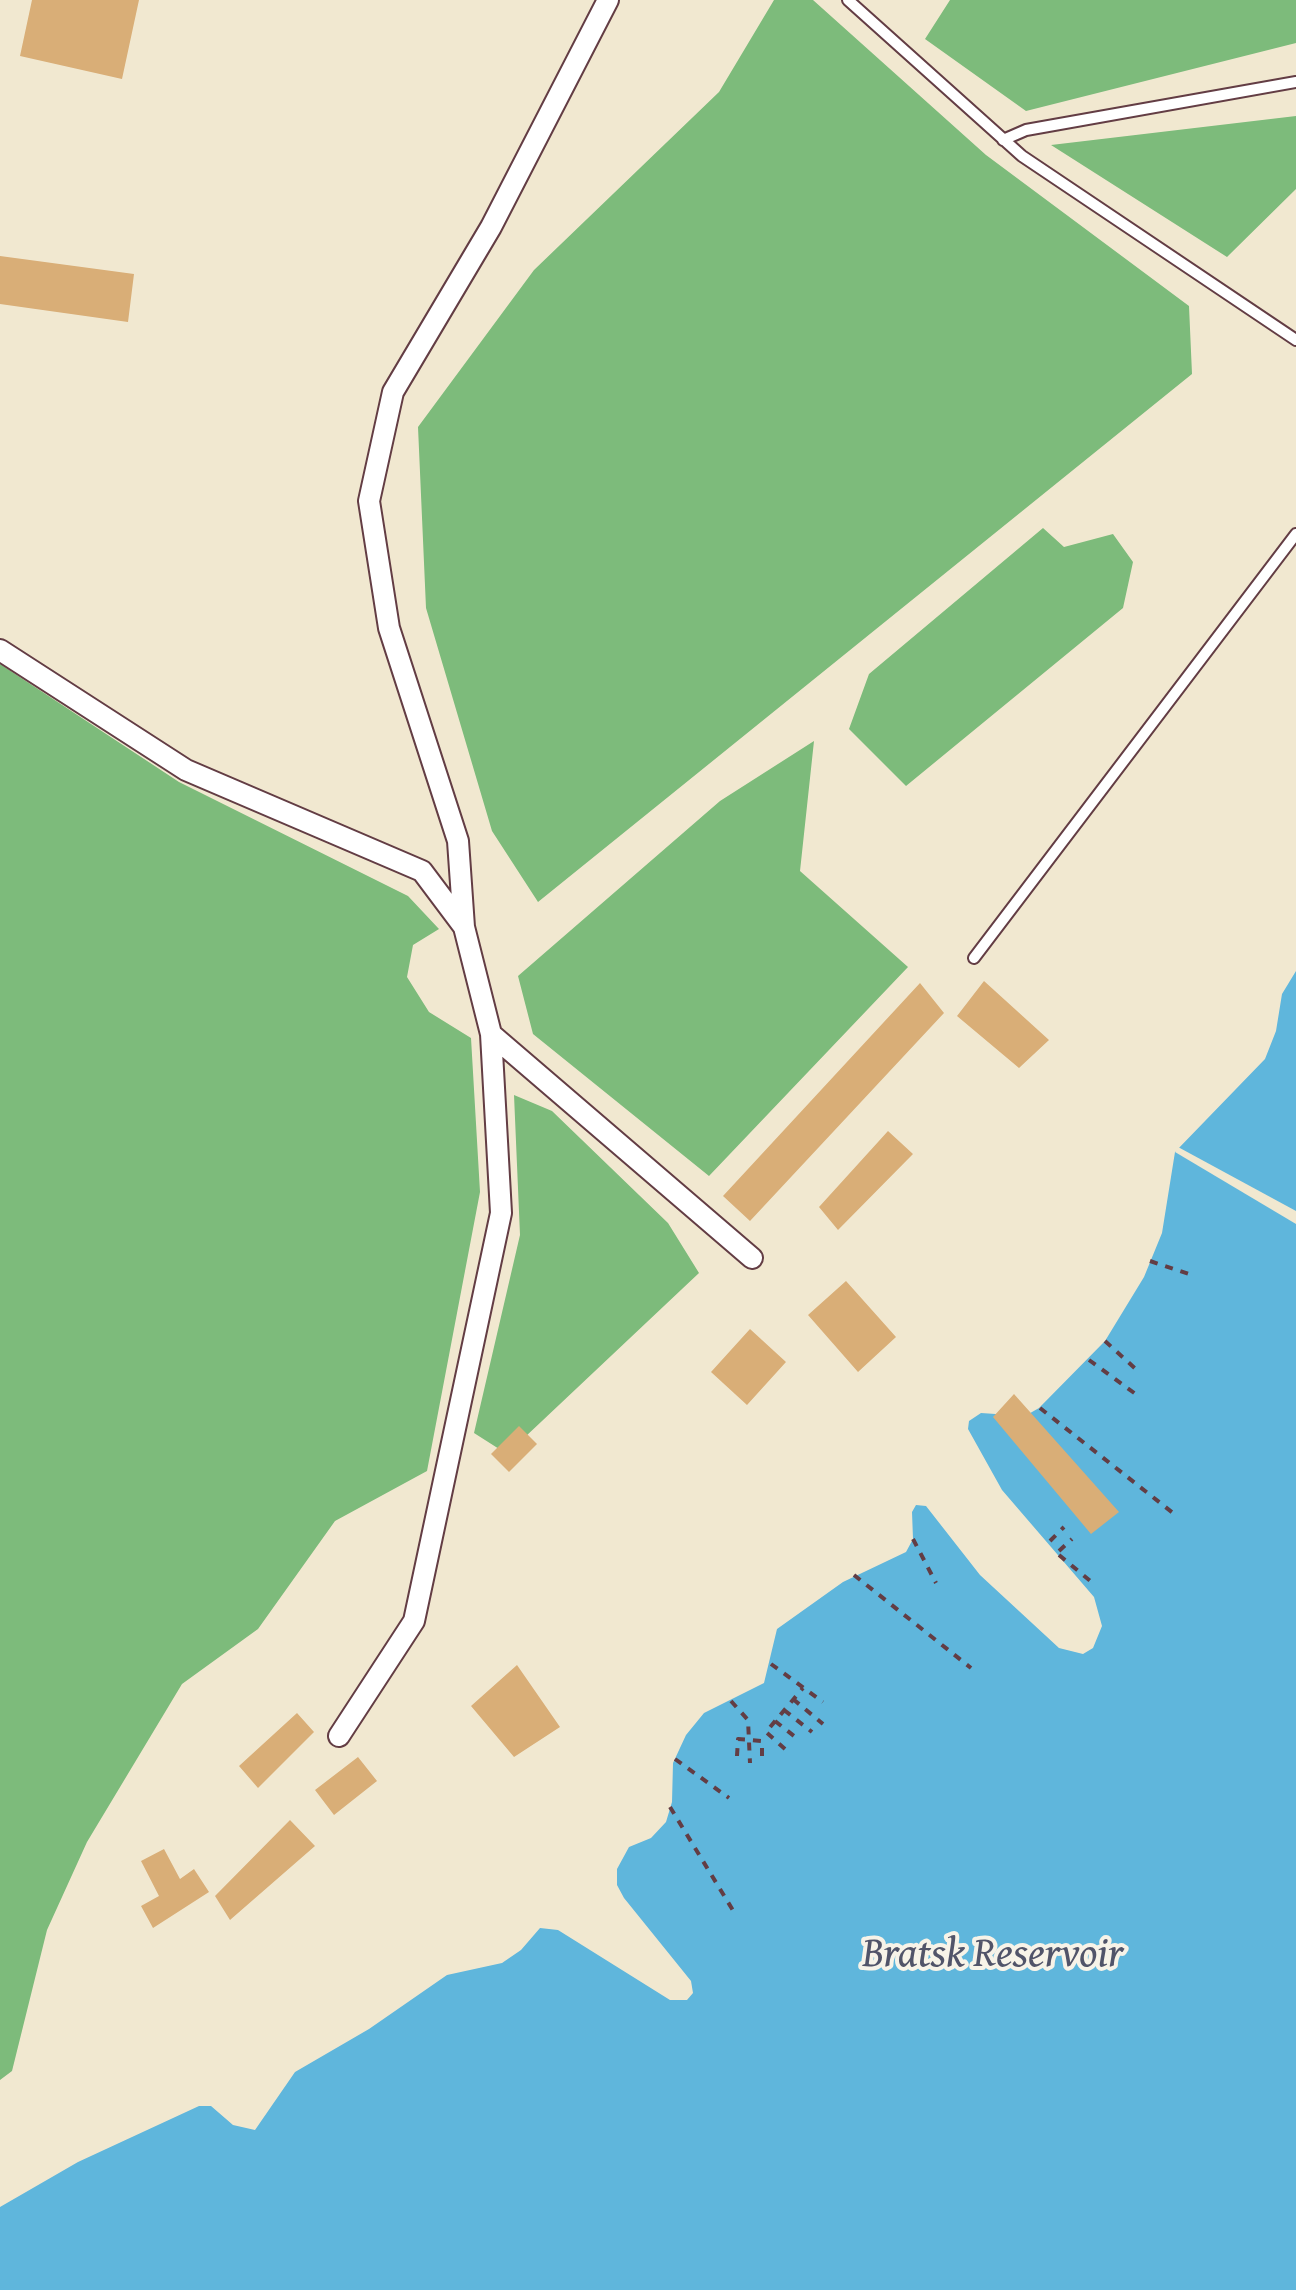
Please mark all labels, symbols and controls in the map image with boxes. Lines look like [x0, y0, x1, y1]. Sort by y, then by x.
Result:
water label: Bratsk Reservoir [862, 1930, 1124, 1980]

